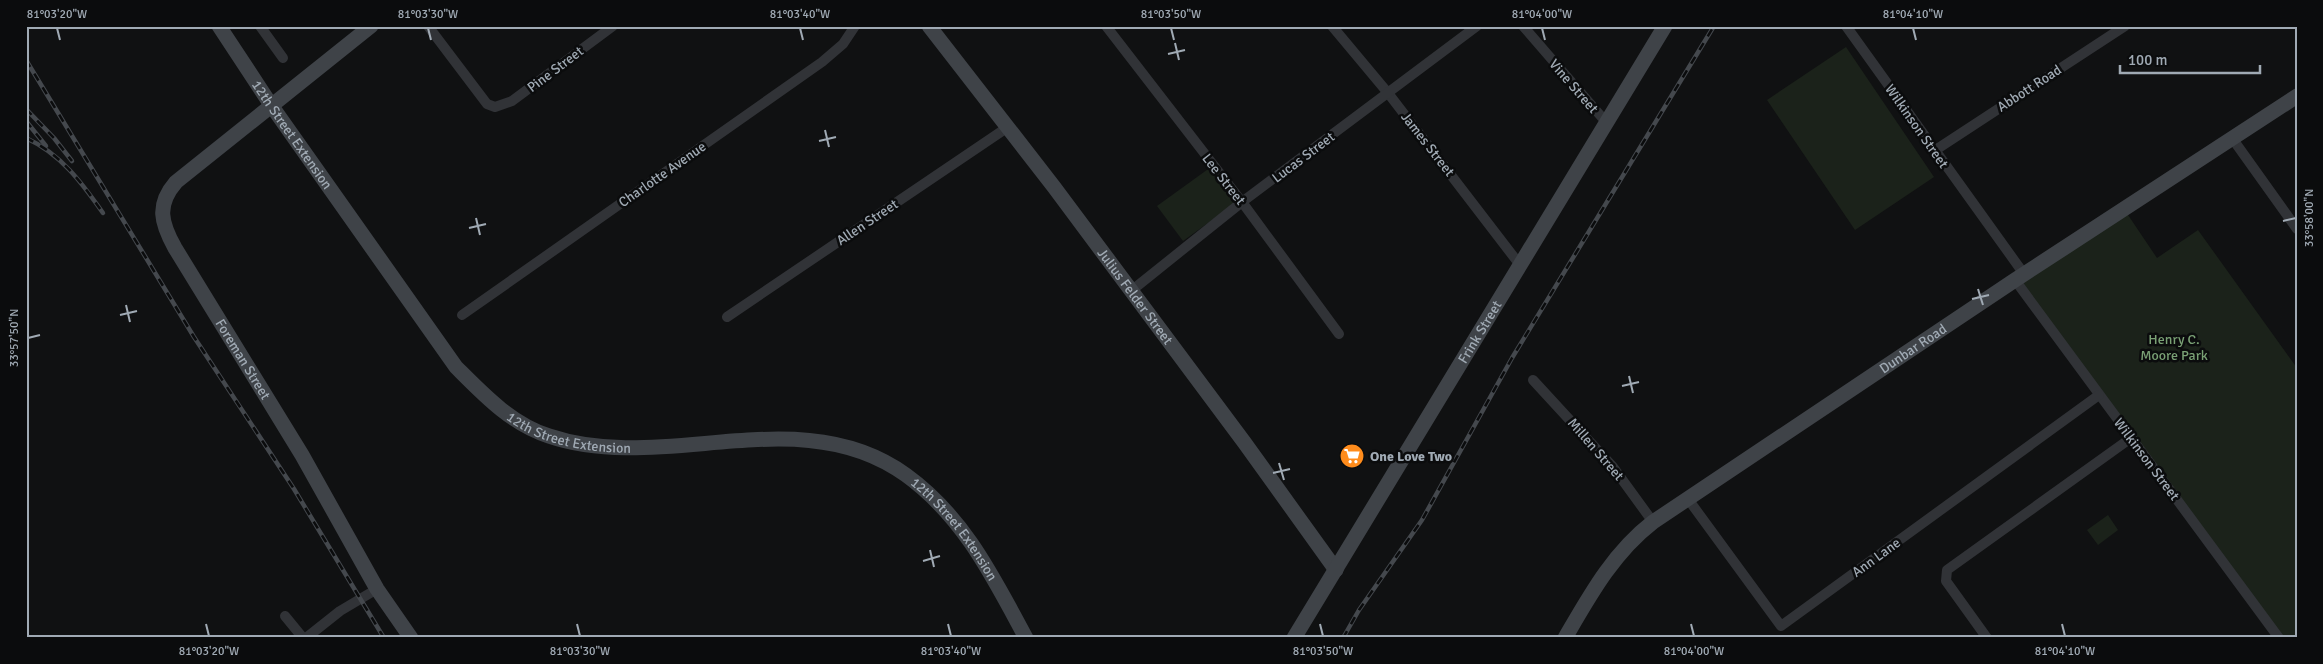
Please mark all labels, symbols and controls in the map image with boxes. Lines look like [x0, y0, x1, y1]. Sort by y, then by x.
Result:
text: 81°03'20"W [27, 7, 87, 22]
text: 81°03'30"W [398, 7, 458, 22]
text: 81°03'40"W [770, 7, 830, 22]
text: 81°03'50"W [1141, 7, 1201, 22]
text: 81°04'00"W [1512, 7, 1572, 22]
text: 81°04'10"W [1883, 7, 1943, 22]
scale bar [2120, 42, 2260, 74]
street label: Pine Street [524, 43, 587, 96]
text: 100 m [2128, 51, 2168, 69]
street label: Vine Street [1546, 56, 1602, 117]
street label: Abbott Road [1994, 61, 2065, 116]
street label: 12th Street Extension [248, 77, 336, 193]
street label: Wilkinson Street [1881, 81, 1952, 172]
street label: James Street [1397, 109, 1458, 180]
street label: Lucas Street [1269, 128, 1338, 186]
street label: Charlotte Avenue [615, 138, 709, 211]
street label: Lee Street [1198, 150, 1249, 208]
text: 33°58'00"N [2302, 189, 2317, 247]
street label: Allen Street [833, 196, 901, 249]
street label: Julius Felder Street [1094, 245, 1176, 348]
street label: Frink Street [1454, 298, 1506, 367]
text: 33°57'50"N [7, 309, 22, 367]
street label: Foreman Street [212, 316, 274, 403]
street label: Dunbar Road [1876, 320, 1950, 377]
park label: Henry C. Moore Park [2140, 331, 2208, 364]
street label: 12th Street Extension [503, 408, 631, 457]
street label: Millen Street [1564, 415, 1627, 484]
street label: Wilkinson Street [2110, 415, 2183, 504]
supermarket icon: One Love Two [1339, 443, 1365, 469]
place label: One Love Two [1370, 448, 1452, 465]
street label: 12th Street Extension [907, 474, 1001, 584]
street label: Ann Lane [1849, 534, 1904, 581]
text: 81°03'20"W [179, 644, 239, 659]
text: 81°03'30"W [550, 644, 610, 659]
text: 81°03'40"W [921, 644, 981, 659]
text: 81°03'50"W [1293, 644, 1353, 659]
text: 81°04'00"W [1664, 644, 1724, 659]
text: 81°04'10"W [2035, 644, 2095, 659]

